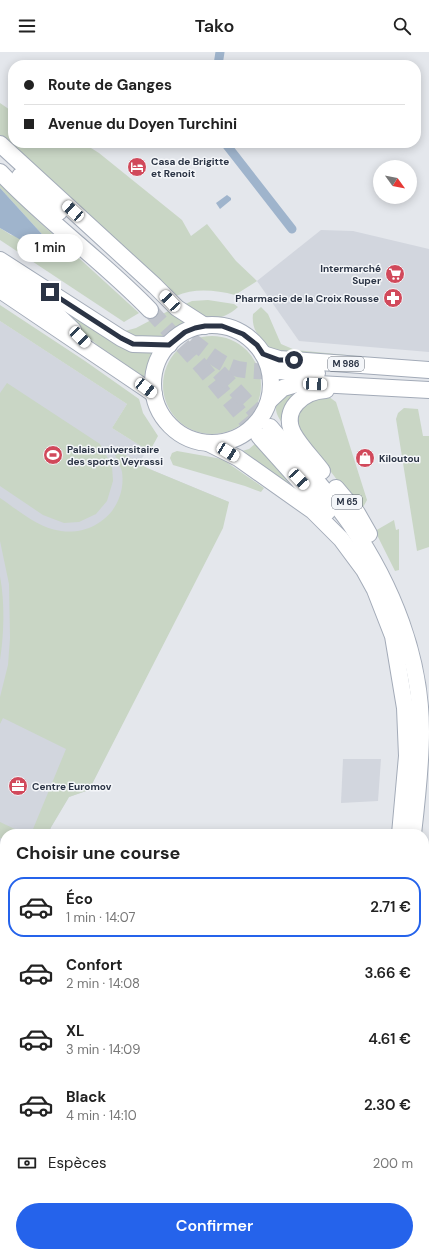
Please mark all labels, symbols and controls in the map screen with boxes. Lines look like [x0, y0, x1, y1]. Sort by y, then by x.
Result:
text: Tako [195, 14, 234, 38]
icon: menu [16, 15, 38, 37]
icon: search [391, 15, 413, 37]
text: Route de Ganges [48, 75, 172, 95]
text: Avenue du Doyen Turchini [48, 114, 237, 134]
place label: Casa de Brigitte et Renoit [151, 155, 229, 180]
hotel icon: Casa de Brigitte et Renoit [126, 156, 148, 178]
north arrow [373, 160, 417, 204]
map controls [373, 160, 417, 204]
car [60, 199, 86, 223]
callout: 1 min [17, 234, 83, 262]
text: 1 min [34, 239, 66, 256]
place label: Intermarché Super [320, 262, 381, 287]
supermarket icon: Intermarché Super [384, 263, 406, 285]
route end [41, 283, 59, 301]
pharmacy icon: Pharmacie de la Croix Rousse [382, 287, 404, 309]
car [157, 288, 183, 314]
place label: Pharmacie de la Croix Rousse [235, 292, 379, 305]
car [67, 324, 93, 350]
route start [285, 351, 303, 369]
road number: M 986 [328, 357, 364, 371]
car [133, 376, 159, 400]
car [303, 377, 327, 391]
car [215, 441, 241, 463]
place label: Palais universitaire des sports Veyrassi [67, 443, 163, 468]
sports icon: Palais universitaire des sports Veyrassi [42, 444, 64, 466]
shop icon: Kiloutou [354, 447, 376, 469]
place label: Kiloutou [379, 452, 420, 465]
car [286, 466, 312, 492]
road number: M 65 [332, 495, 362, 509]
office icon: Centre Euromov [7, 775, 29, 797]
place label: Centre Euromov [32, 780, 112, 793]
text: Choisir une course [16, 841, 180, 865]
icon: car [18, 889, 54, 925]
text: Éco [66, 889, 93, 909]
text: 2.71 € [370, 897, 411, 917]
text: 1 min · 14:07 [66, 909, 135, 926]
icon: car [18, 955, 54, 991]
text: Confort [66, 955, 123, 975]
text: 3.66 € [365, 963, 411, 983]
text: 2 min · 14:08 [66, 975, 140, 992]
icon: car [18, 1021, 54, 1057]
text: XL [66, 1021, 84, 1041]
text: 4.61 € [368, 1029, 411, 1049]
text: 3 min · 14:09 [66, 1041, 140, 1058]
icon: car [18, 1087, 54, 1123]
text: Black [66, 1087, 106, 1107]
text: 2.30 € [364, 1095, 411, 1115]
text: 4 min · 14:10 [66, 1107, 137, 1124]
icon: cash [16, 1152, 38, 1174]
text: Espèces [48, 1153, 107, 1173]
text: 200 m [373, 1155, 413, 1172]
button: Confirmer [16, 1203, 413, 1249]

